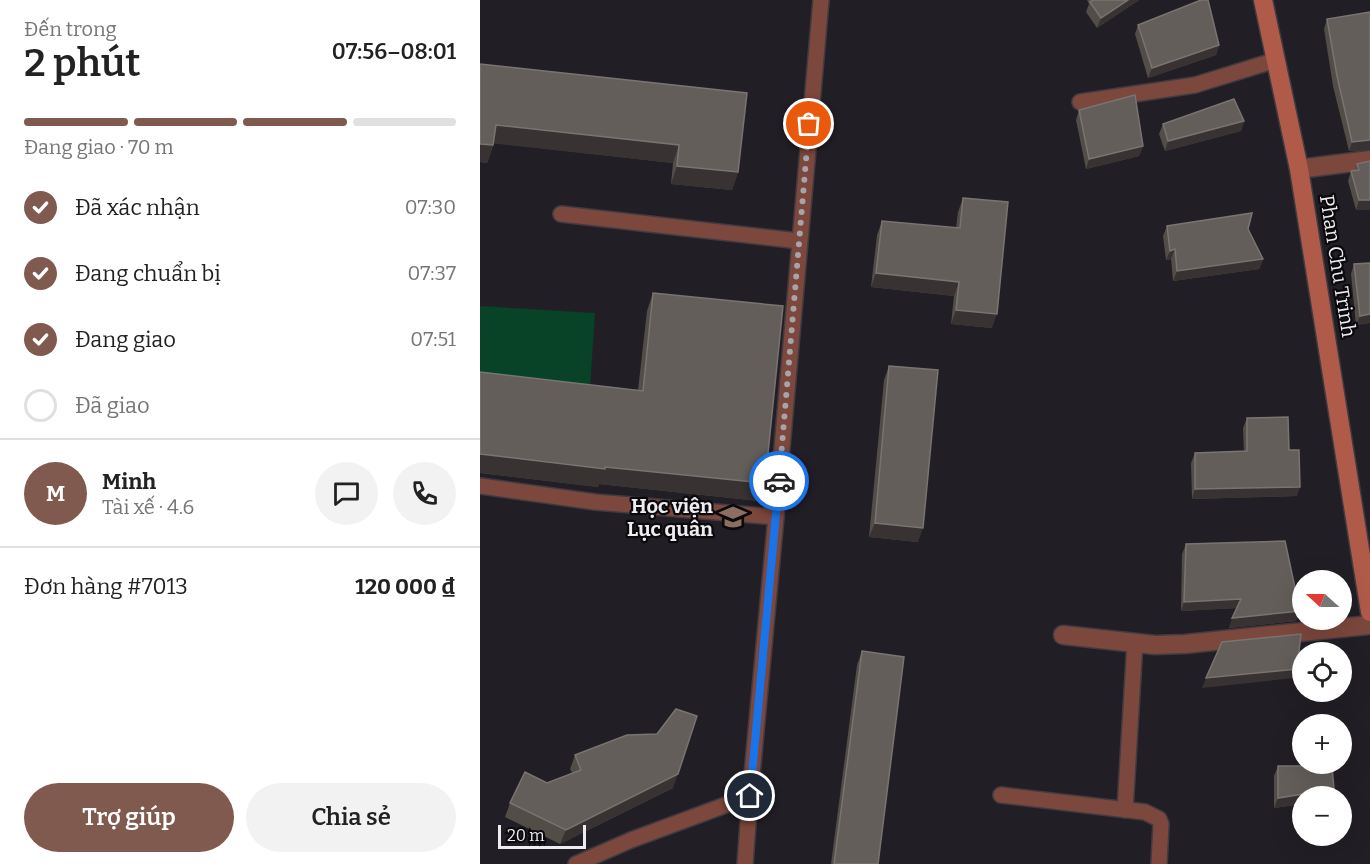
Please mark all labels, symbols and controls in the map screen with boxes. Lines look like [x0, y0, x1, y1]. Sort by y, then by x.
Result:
text: Đến trong [24, 17, 117, 41]
text: 07:56–08:01 [332, 38, 456, 65]
text: 2 phút [24, 40, 141, 86]
pin [783, 98, 834, 149]
icon: bag [792, 107, 825, 140]
text: Đang giao · 70 m [24, 135, 174, 159]
icon: check [24, 191, 57, 224]
street label: Phan Chu Trinh [1315, 193, 1361, 339]
text: Đã xác nhận [75, 194, 200, 221]
text: 07:30 [405, 195, 456, 219]
icon: check [24, 257, 57, 290]
text: Đang chuẩn bị [75, 260, 221, 287]
text: 07:37 [407, 261, 456, 285]
icon: check [24, 323, 57, 356]
text: Đang giao [75, 326, 176, 353]
text: 07:51 [410, 327, 456, 351]
text: Đã giao [75, 392, 150, 419]
courier [749, 451, 809, 511]
button: chat [315, 462, 378, 525]
button: phone [393, 462, 456, 525]
icon: car [763, 465, 796, 498]
text: Minh [102, 468, 156, 495]
text: M [46, 480, 65, 507]
place label: Học viện Lục quân [627, 494, 713, 541]
text: Tài xế · 4.6 [102, 495, 194, 519]
school or university icon: Học viện Lục quân [718, 502, 748, 532]
north arrow [1292, 570, 1352, 630]
map controls [1292, 570, 1352, 846]
text: Đơn hàng #7013 [24, 573, 188, 600]
text: 120 000 ₫ [355, 573, 456, 600]
button: locate [1292, 642, 1352, 702]
button: + [1292, 714, 1352, 774]
pin [724, 770, 775, 821]
icon: home [733, 779, 766, 812]
button: Trợ giúp [24, 783, 234, 852]
button: Chia sẻ [246, 783, 456, 852]
button: − [1292, 786, 1352, 846]
scale bar [498, 822, 586, 850]
text: 20 m [507, 826, 544, 845]

